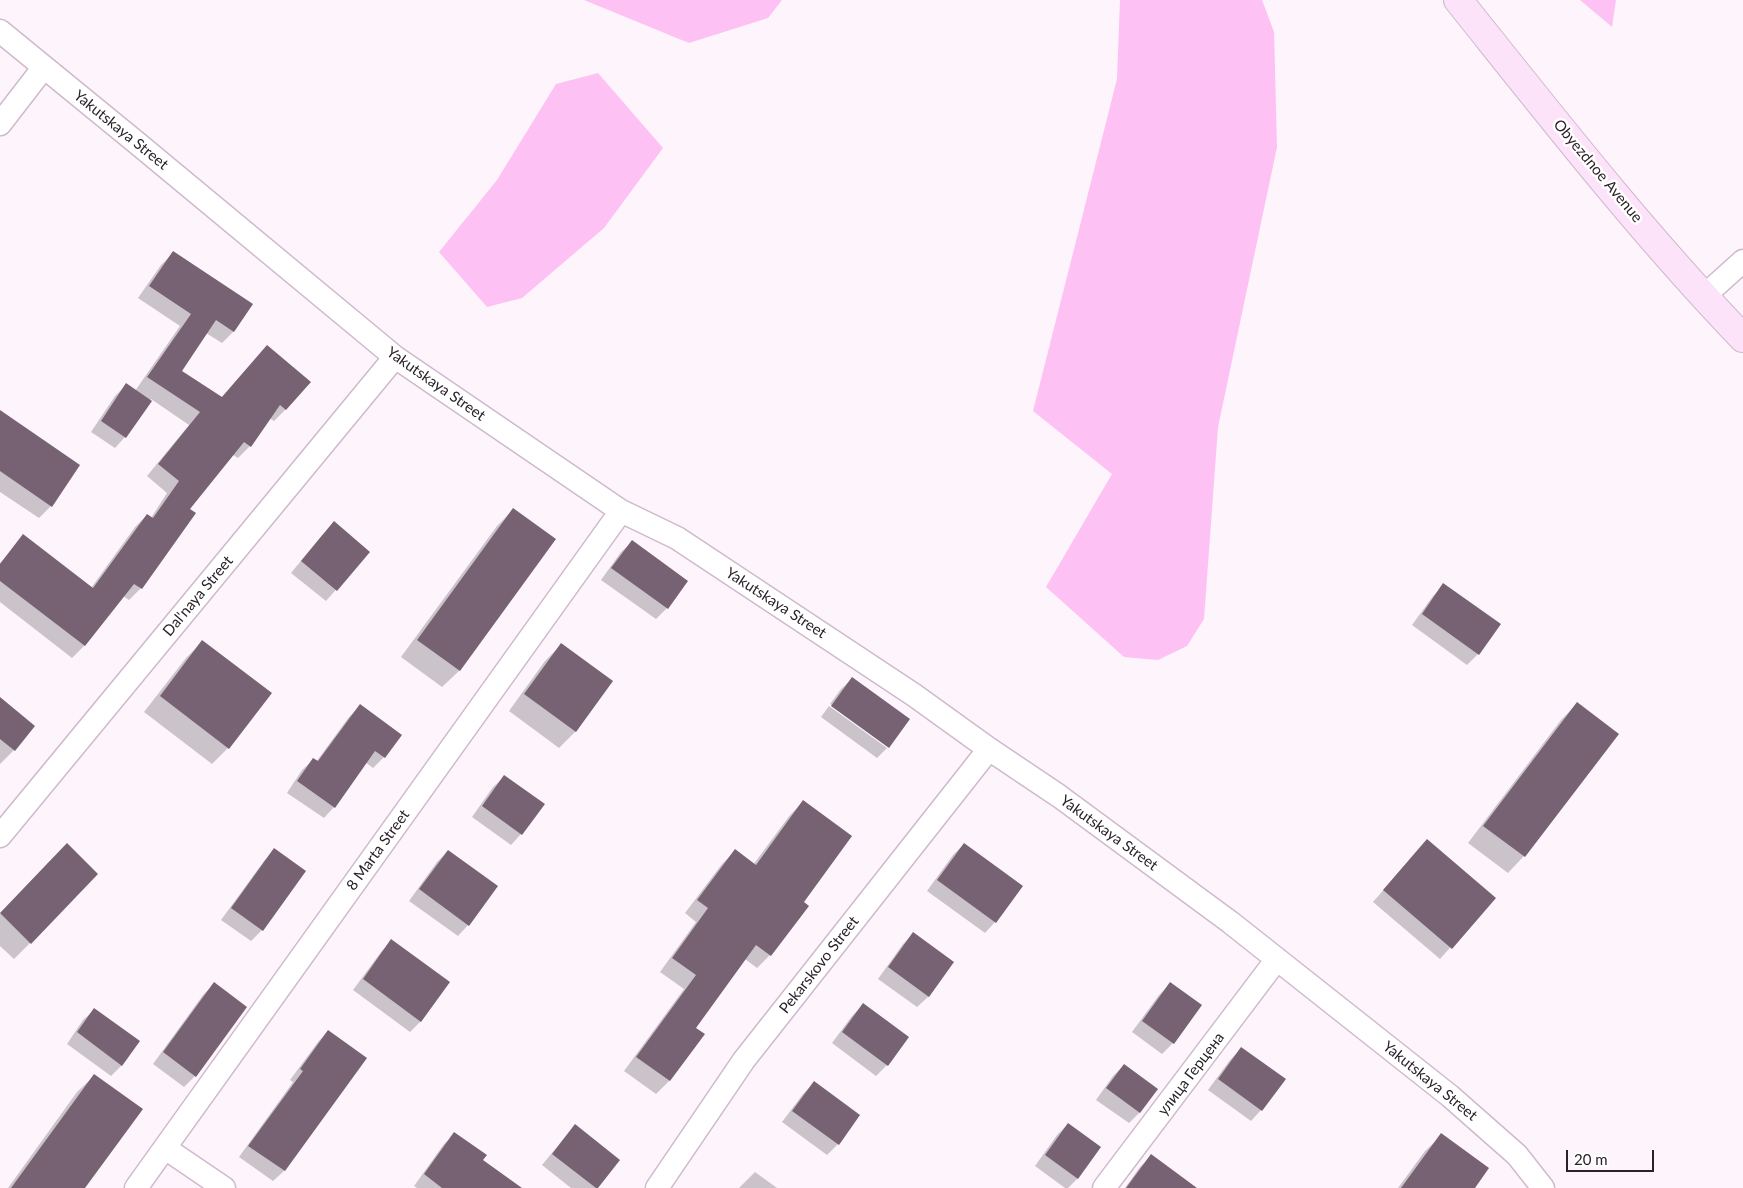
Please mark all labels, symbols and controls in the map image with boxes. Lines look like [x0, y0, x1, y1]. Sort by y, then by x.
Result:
street label: Yakutskaya Street [70, 86, 172, 174]
street label: Obyezdnoe Avenue [1550, 116, 1646, 226]
street label: Yakutskaya Street [383, 343, 489, 425]
street label: Dal'naya Street [159, 552, 237, 640]
street label: Yakutskaya Street [722, 564, 830, 642]
street label: Yakutskaya Street [1057, 792, 1161, 874]
street label: 8 Marta Street [343, 806, 413, 894]
street label: Pekarskovo Street [775, 913, 863, 1017]
street label: улица Герцена [1154, 1029, 1228, 1119]
street label: Yakutskaya Street [1379, 1037, 1481, 1125]
scale bar [1568, 1140, 1656, 1172]
text: 20 m [1574, 1150, 1608, 1168]

